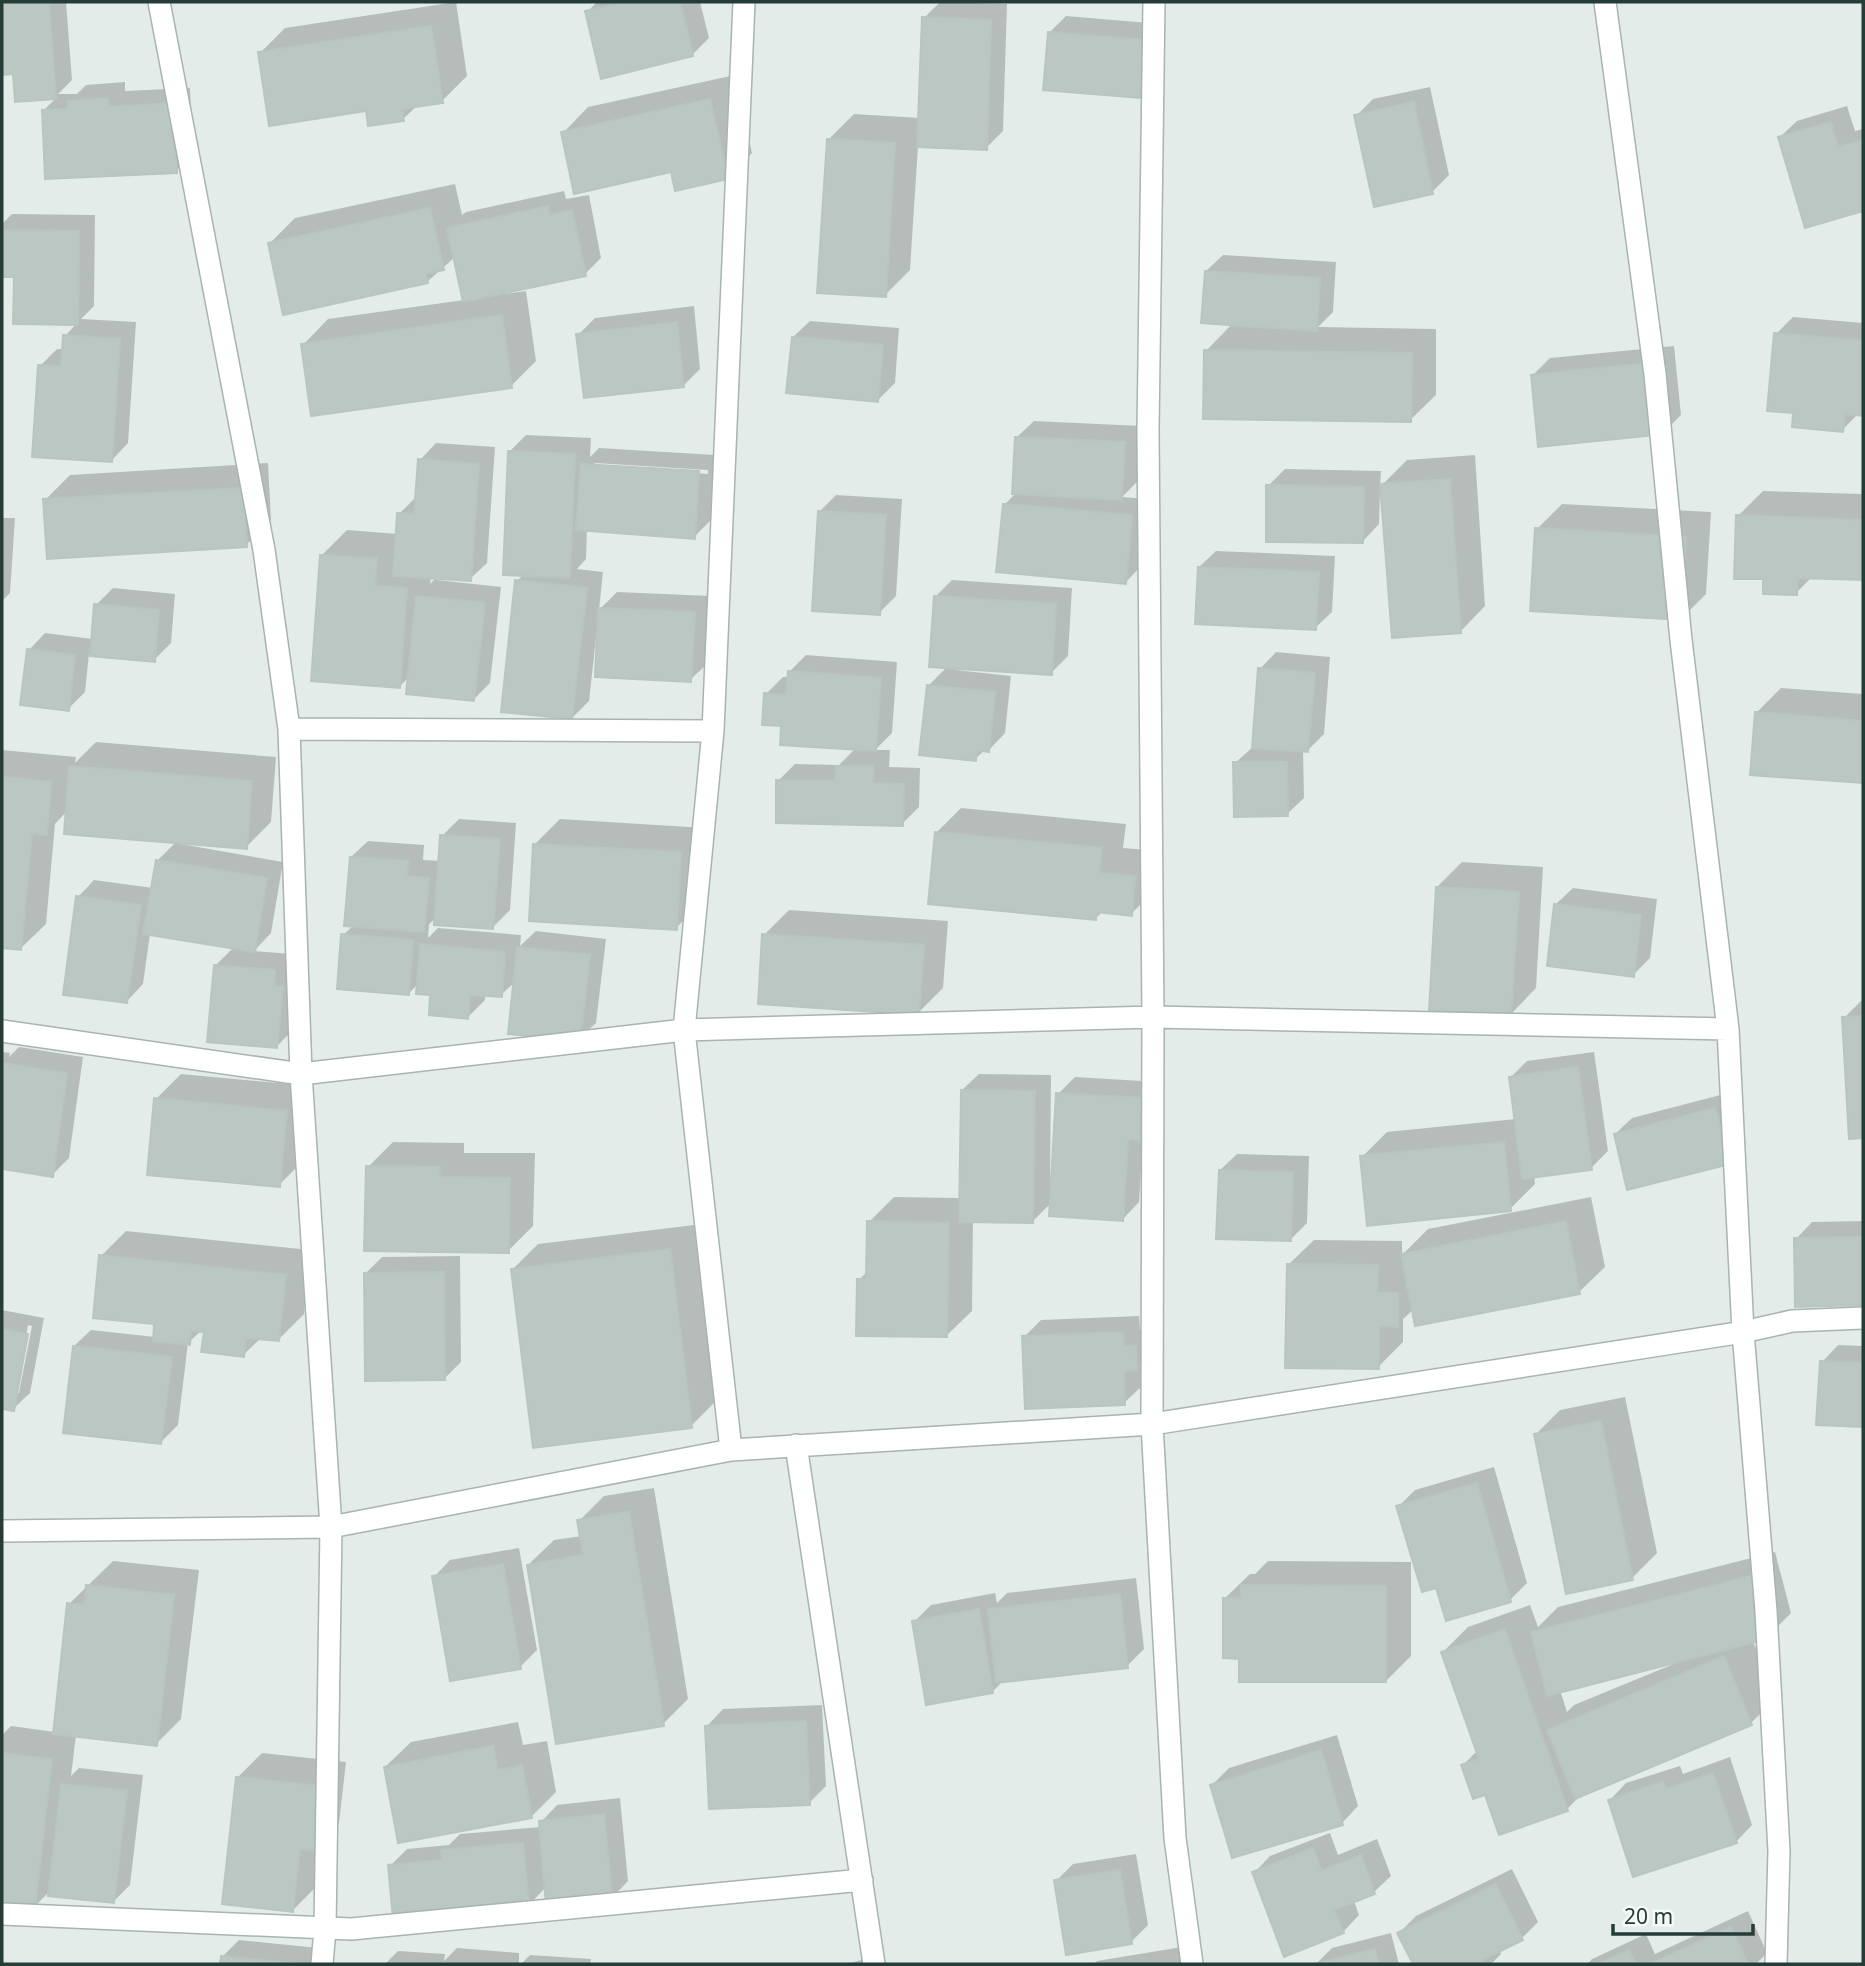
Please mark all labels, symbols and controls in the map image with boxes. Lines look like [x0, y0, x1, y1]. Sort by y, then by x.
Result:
scale bar [1613, 1892, 1753, 1936]
text: 20 m [1624, 1902, 1673, 1930]

